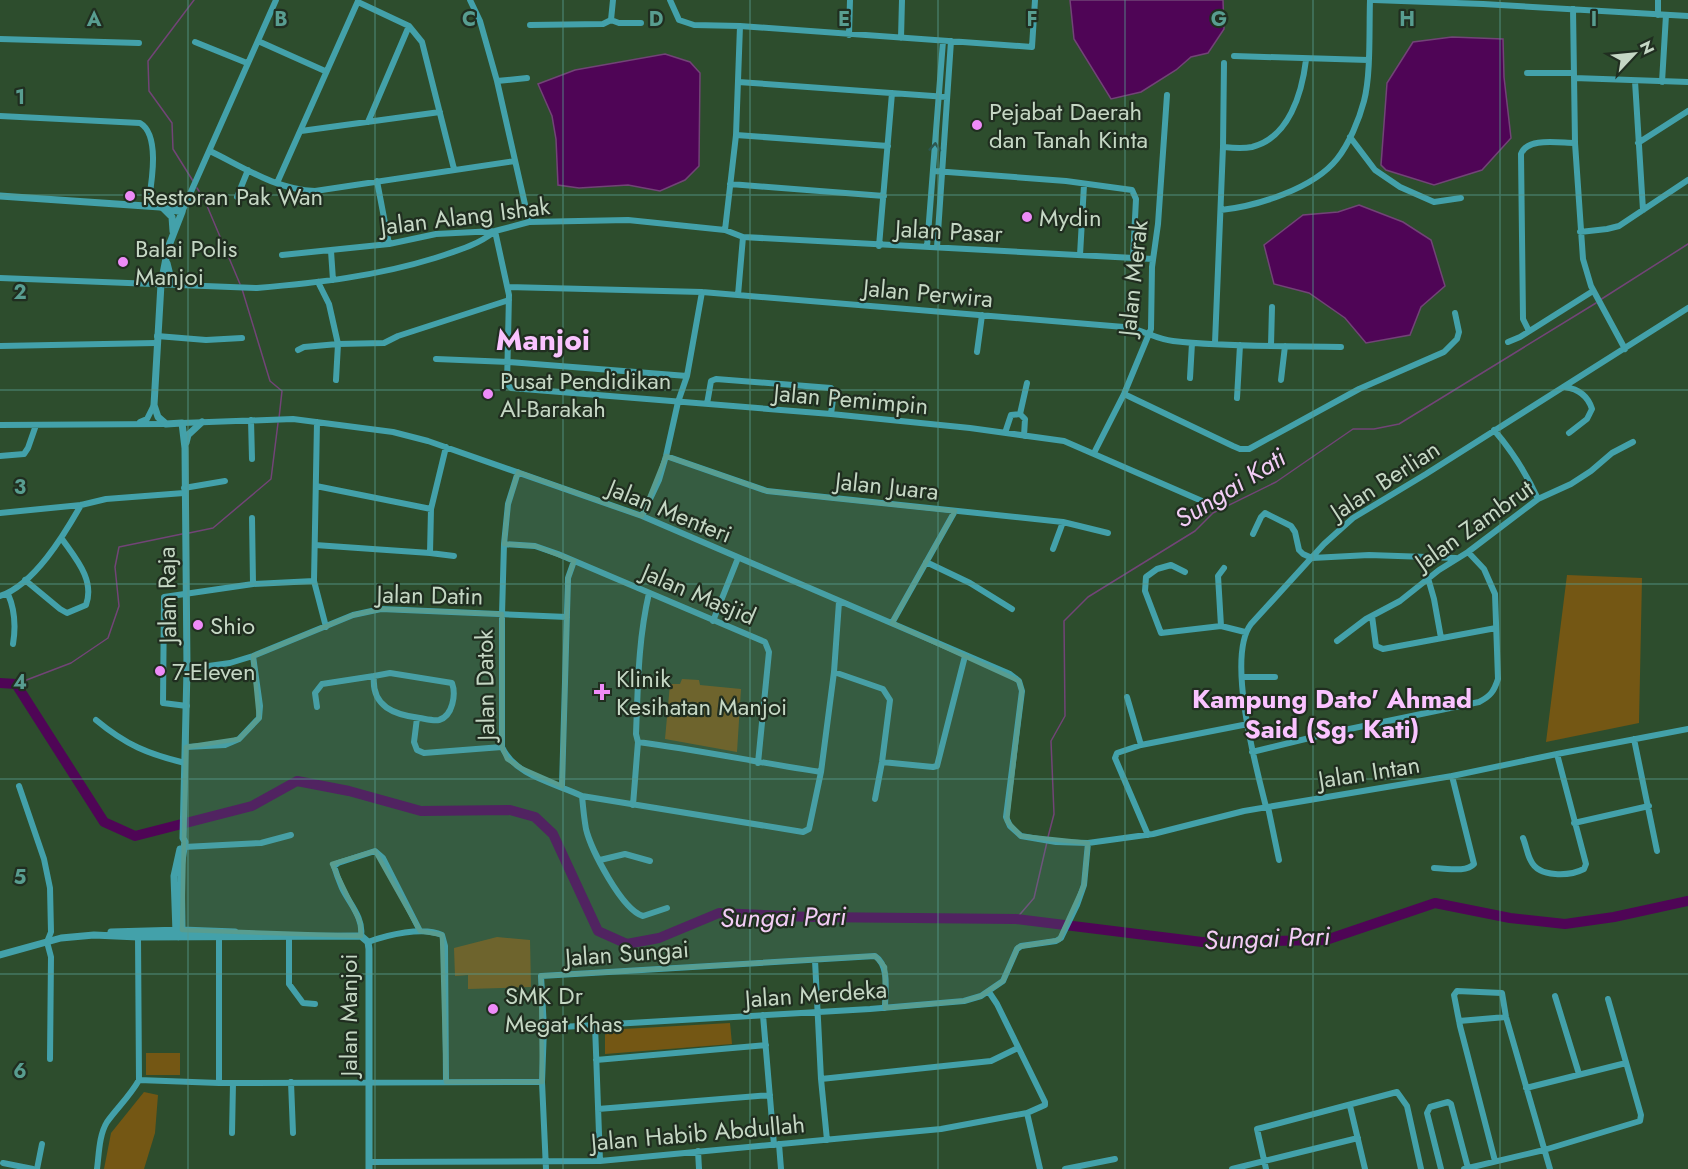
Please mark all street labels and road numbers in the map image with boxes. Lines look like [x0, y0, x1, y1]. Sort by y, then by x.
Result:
street label: Jalan Alang Ishak [375, 188, 552, 244]
street label: Jalan Pasar [891, 211, 1004, 251]
street label: Jalan Merak [1109, 218, 1157, 341]
street label: Jalan Perwira [859, 270, 994, 316]
street label: Jalan Pemimpin [769, 375, 930, 423]
street label: Jalan Berlian [1321, 432, 1447, 530]
street label: Jalan Juara [831, 463, 940, 509]
street label: Jalan Menteri [600, 469, 737, 552]
street label: Jalan Zambrut [1405, 471, 1541, 581]
street label: Jalan Raja [149, 546, 185, 647]
street label: Jalan Masjid [634, 553, 761, 634]
street label: Jalan Datin [373, 577, 484, 613]
street label: Jalan Datok [467, 629, 504, 744]
street label: Jalan Intan [1313, 747, 1422, 798]
street label: Jalan Sungai [561, 931, 690, 975]
street label: Jalan Manjoi [331, 953, 366, 1080]
street label: Jalan Merdeka [741, 972, 888, 1017]
street label: Jalan Habib Abdullah [587, 1106, 806, 1160]

